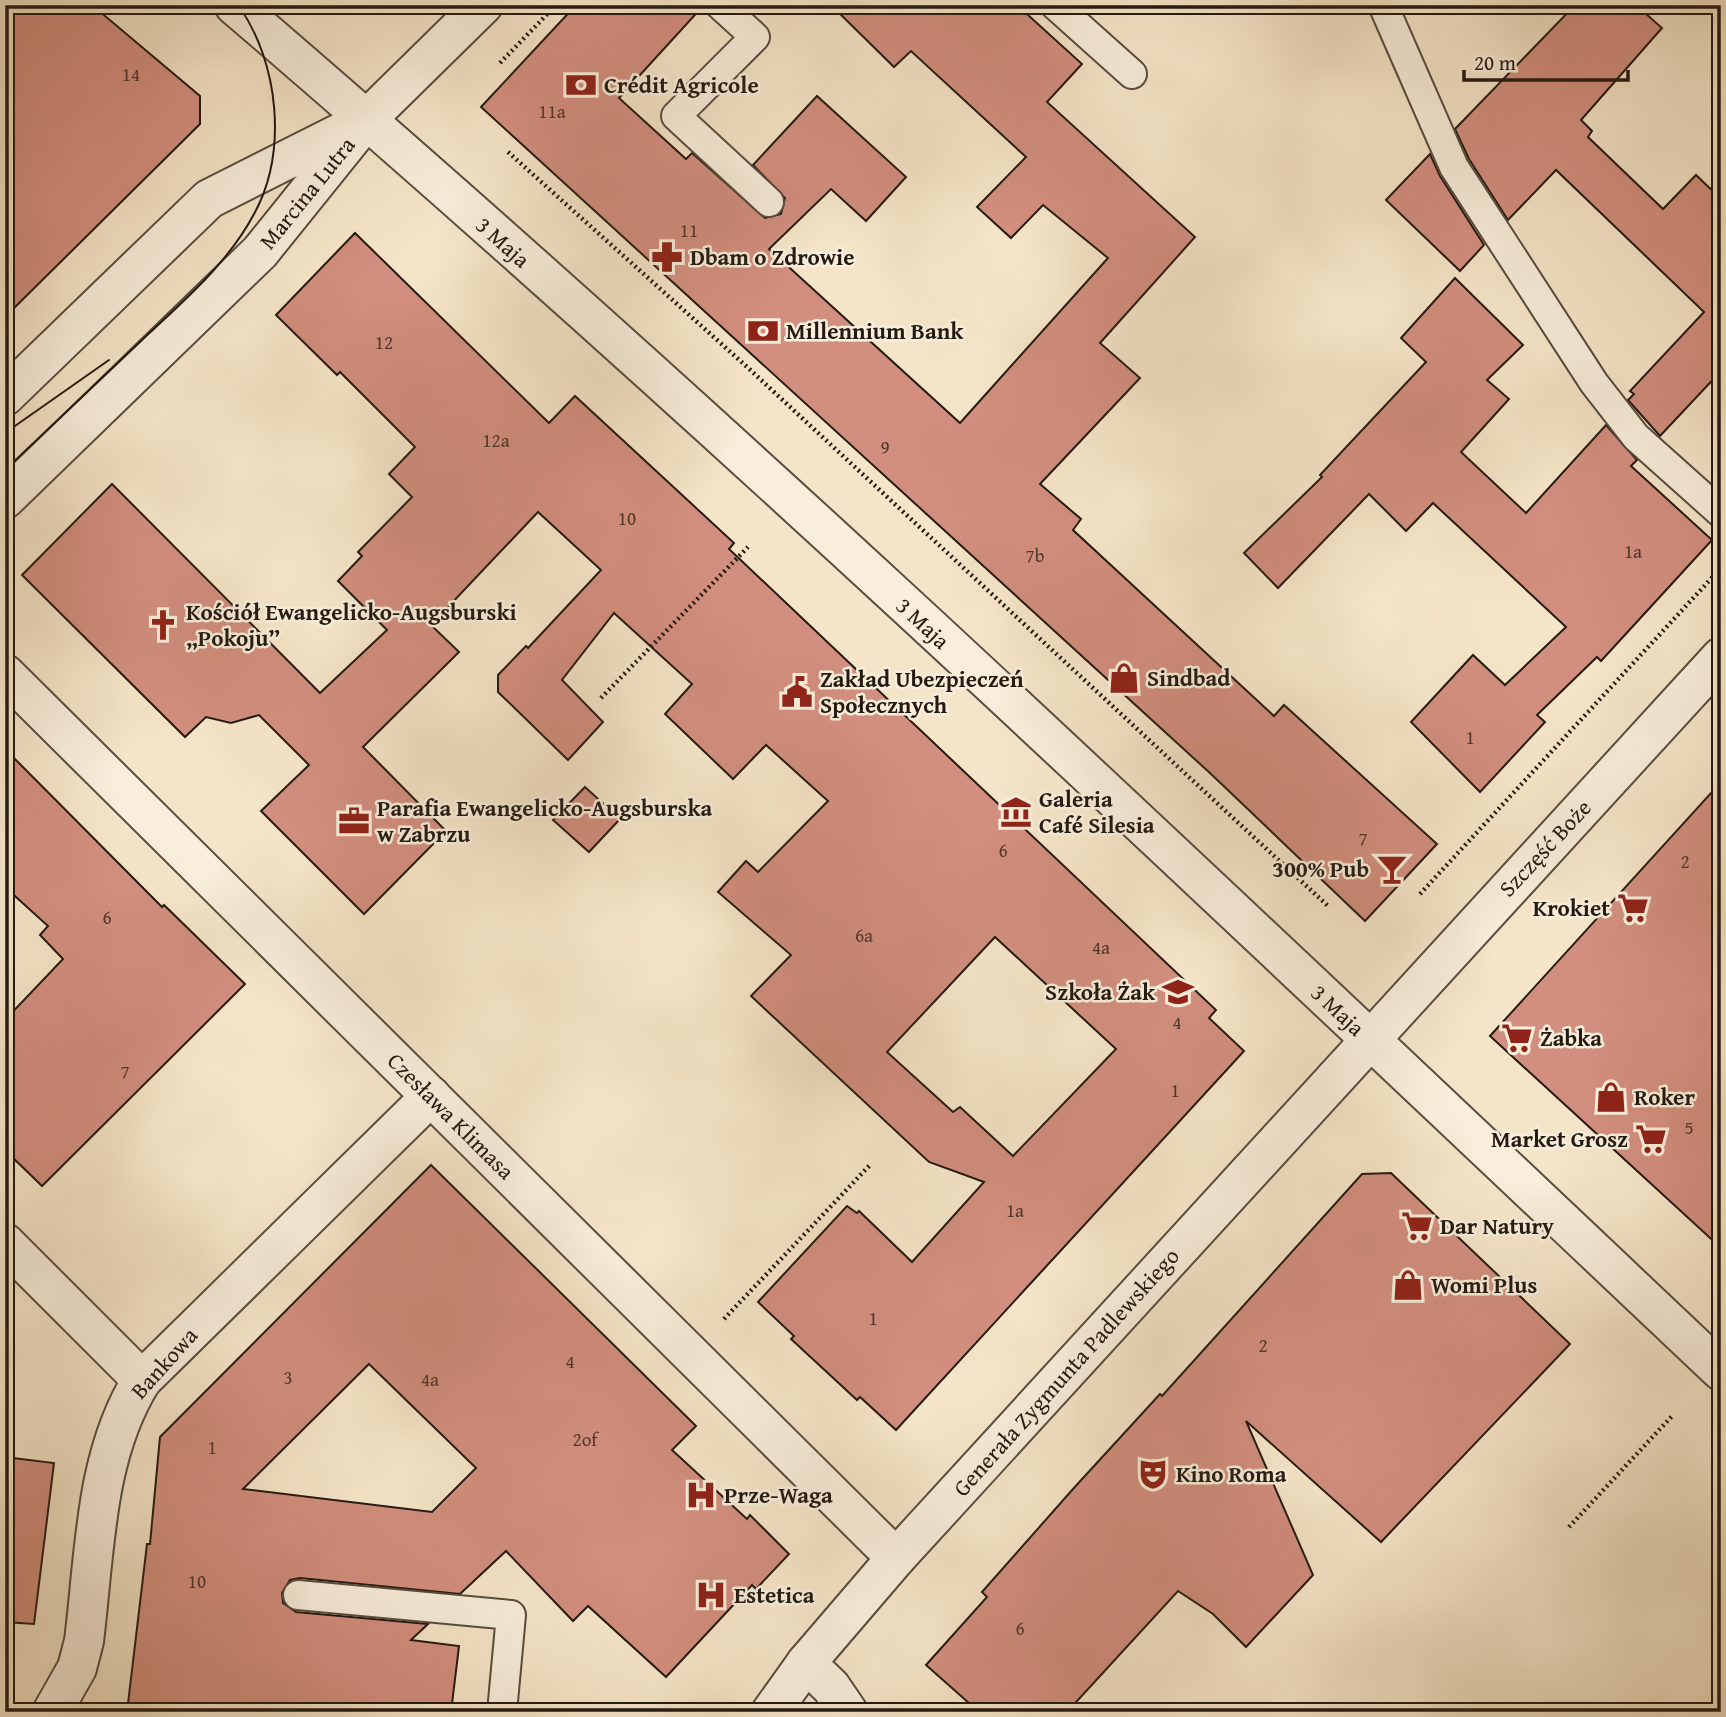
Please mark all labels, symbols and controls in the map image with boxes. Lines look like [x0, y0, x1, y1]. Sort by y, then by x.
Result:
scale bar [1464, 38, 1628, 82]
text: 20 m [1474, 47, 1516, 78]
house number: 14 [122, 60, 140, 88]
bank icon: Crédit Agricole [564, 68, 598, 102]
place label: Crédit Agricole [604, 68, 759, 101]
house number: 11a [538, 97, 566, 125]
street label: Marcina Lutra [251, 129, 362, 256]
street label: 3 Maja [469, 208, 538, 275]
house number: 11 [680, 216, 698, 244]
pharmacy icon: Dbam o Zdrowie [650, 240, 684, 274]
place label: Dbam o Zdrowie [690, 240, 854, 273]
bank icon: Millennium Bank [746, 314, 780, 348]
place label: Millennium Bank [786, 314, 964, 347]
house number: 12 [375, 328, 393, 356]
house number: 12a [482, 426, 510, 454]
house number: 9 [880, 433, 890, 461]
house number: 10 [618, 504, 636, 532]
house number: 1a [1624, 537, 1642, 565]
house number: 7b [1026, 541, 1045, 569]
street label: 3 Maja [889, 589, 958, 656]
place label: Kościół Ewangelicko-Augsburski „Pokoju” [186, 595, 517, 654]
church icon: Kościół Ewangelicko-Augsburski „Pokoju” [146, 608, 180, 642]
shop icon: Sindbad [1107, 661, 1141, 695]
place label: Sindbad [1147, 661, 1231, 694]
place label: Zakład Ubezpieczeń Społecznych [820, 662, 1024, 721]
public building icon: Zakład Ubezpieczeń Społecznych [780, 675, 814, 709]
house number: 1 [1465, 723, 1475, 751]
place label: Galeria Café Silesia [1039, 782, 1155, 841]
place label: Parafia Ewangelicko-Augsburska w Zabrzu [377, 791, 713, 850]
street label: Szczęść Boże [1491, 792, 1598, 904]
museum icon: Galeria Café Silesia [999, 795, 1033, 829]
office icon: Parafia Ewangelicko-Augsburska w Zabrzu [337, 804, 371, 838]
house number: 7 [1358, 824, 1368, 852]
house number: 6 [998, 836, 1008, 864]
house number: 2 [1680, 847, 1690, 875]
place label: 300% Pub [1272, 852, 1369, 885]
bar icon: 300% Pub [1375, 852, 1409, 886]
place label: Krokiet [1533, 891, 1610, 924]
supermarket icon: Krokiet [1616, 891, 1650, 925]
house number: 6 [102, 903, 112, 931]
house number: 6a [855, 921, 873, 949]
house number: 4a [1092, 933, 1110, 961]
place label: Szkoła Żak [1045, 975, 1156, 1008]
school or university icon: Szkoła Żak [1161, 975, 1195, 1009]
street label: 3 Maja [1304, 976, 1373, 1043]
house number: 4 [1172, 1008, 1182, 1036]
supermarket icon: Żabka [1500, 1021, 1534, 1055]
place label: Żabka [1540, 1021, 1602, 1054]
street label: Czesława Klimasa [380, 1045, 522, 1187]
house number: 7 [120, 1057, 130, 1085]
house number: 1 [1170, 1076, 1180, 1104]
shop icon: Roker [1594, 1080, 1628, 1114]
place label: Roker [1634, 1080, 1695, 1113]
house number: 5 [1684, 1113, 1694, 1141]
place label: Market Grosz [1491, 1122, 1628, 1155]
supermarket icon: Market Grosz [1634, 1122, 1668, 1156]
house number: 1a [1006, 1196, 1024, 1224]
supermarket icon: Dar Natury [1400, 1209, 1434, 1243]
place label: Dar Natury [1440, 1209, 1554, 1242]
street label: Generała Zygmunta Padlewskiego [945, 1240, 1186, 1503]
shop icon: Womi Plus [1391, 1268, 1425, 1302]
place label: Womi Plus [1431, 1268, 1538, 1301]
house number: 1 [868, 1304, 878, 1332]
street label: Bankowa [122, 1319, 205, 1406]
house number: 2 [1258, 1331, 1268, 1359]
house number: 4 [565, 1347, 575, 1375]
house number: 3 [283, 1363, 293, 1391]
house number: 4a [421, 1365, 439, 1393]
house number: 2of [573, 1425, 599, 1453]
house number: 1 [207, 1433, 217, 1461]
theatre icon: Kino Roma [1136, 1457, 1170, 1491]
place label: Kino Roma [1176, 1457, 1287, 1490]
hospital icon: Prze-Waga [684, 1478, 718, 1512]
place label: Prze-Waga [724, 1478, 833, 1511]
house number: 10 [188, 1567, 206, 1595]
hospital icon: Estetica [694, 1578, 728, 1612]
place label: Estetica [734, 1578, 815, 1611]
house number: 6 [1015, 1614, 1025, 1642]

